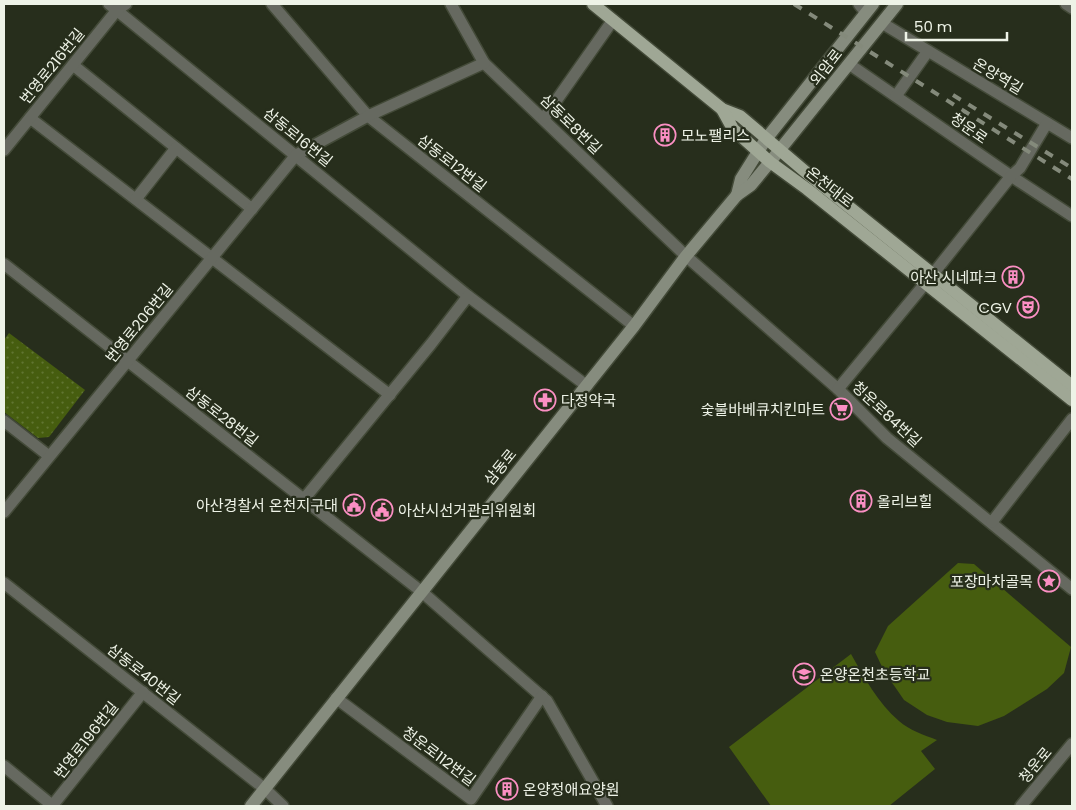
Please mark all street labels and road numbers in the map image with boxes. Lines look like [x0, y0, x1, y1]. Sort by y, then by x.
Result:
street label: 번영로216번길 [15, 24, 89, 108]
street label: 외암로 [805, 44, 847, 90]
street label: 온양역길 [969, 53, 1027, 99]
street label: 삼동로8번길 [535, 89, 607, 159]
street label: 삼동로16번길 [259, 103, 337, 171]
street label: 청운로 [946, 108, 992, 148]
street label: 삼동로12번길 [413, 129, 491, 197]
street label: 온천대로 [802, 162, 858, 212]
street label: 번영로206번길 [100, 279, 178, 367]
street label: 청운로84번길 [848, 376, 926, 452]
street label: 삼동로28번길 [181, 381, 263, 451]
street label: 삼동로 [479, 444, 521, 490]
street label: 삼동로40번길 [103, 639, 185, 709]
street label: 번영로196번길 [49, 697, 123, 783]
street label: 청운로112번길 [398, 721, 480, 791]
street label: 청운로 [1014, 742, 1056, 788]

